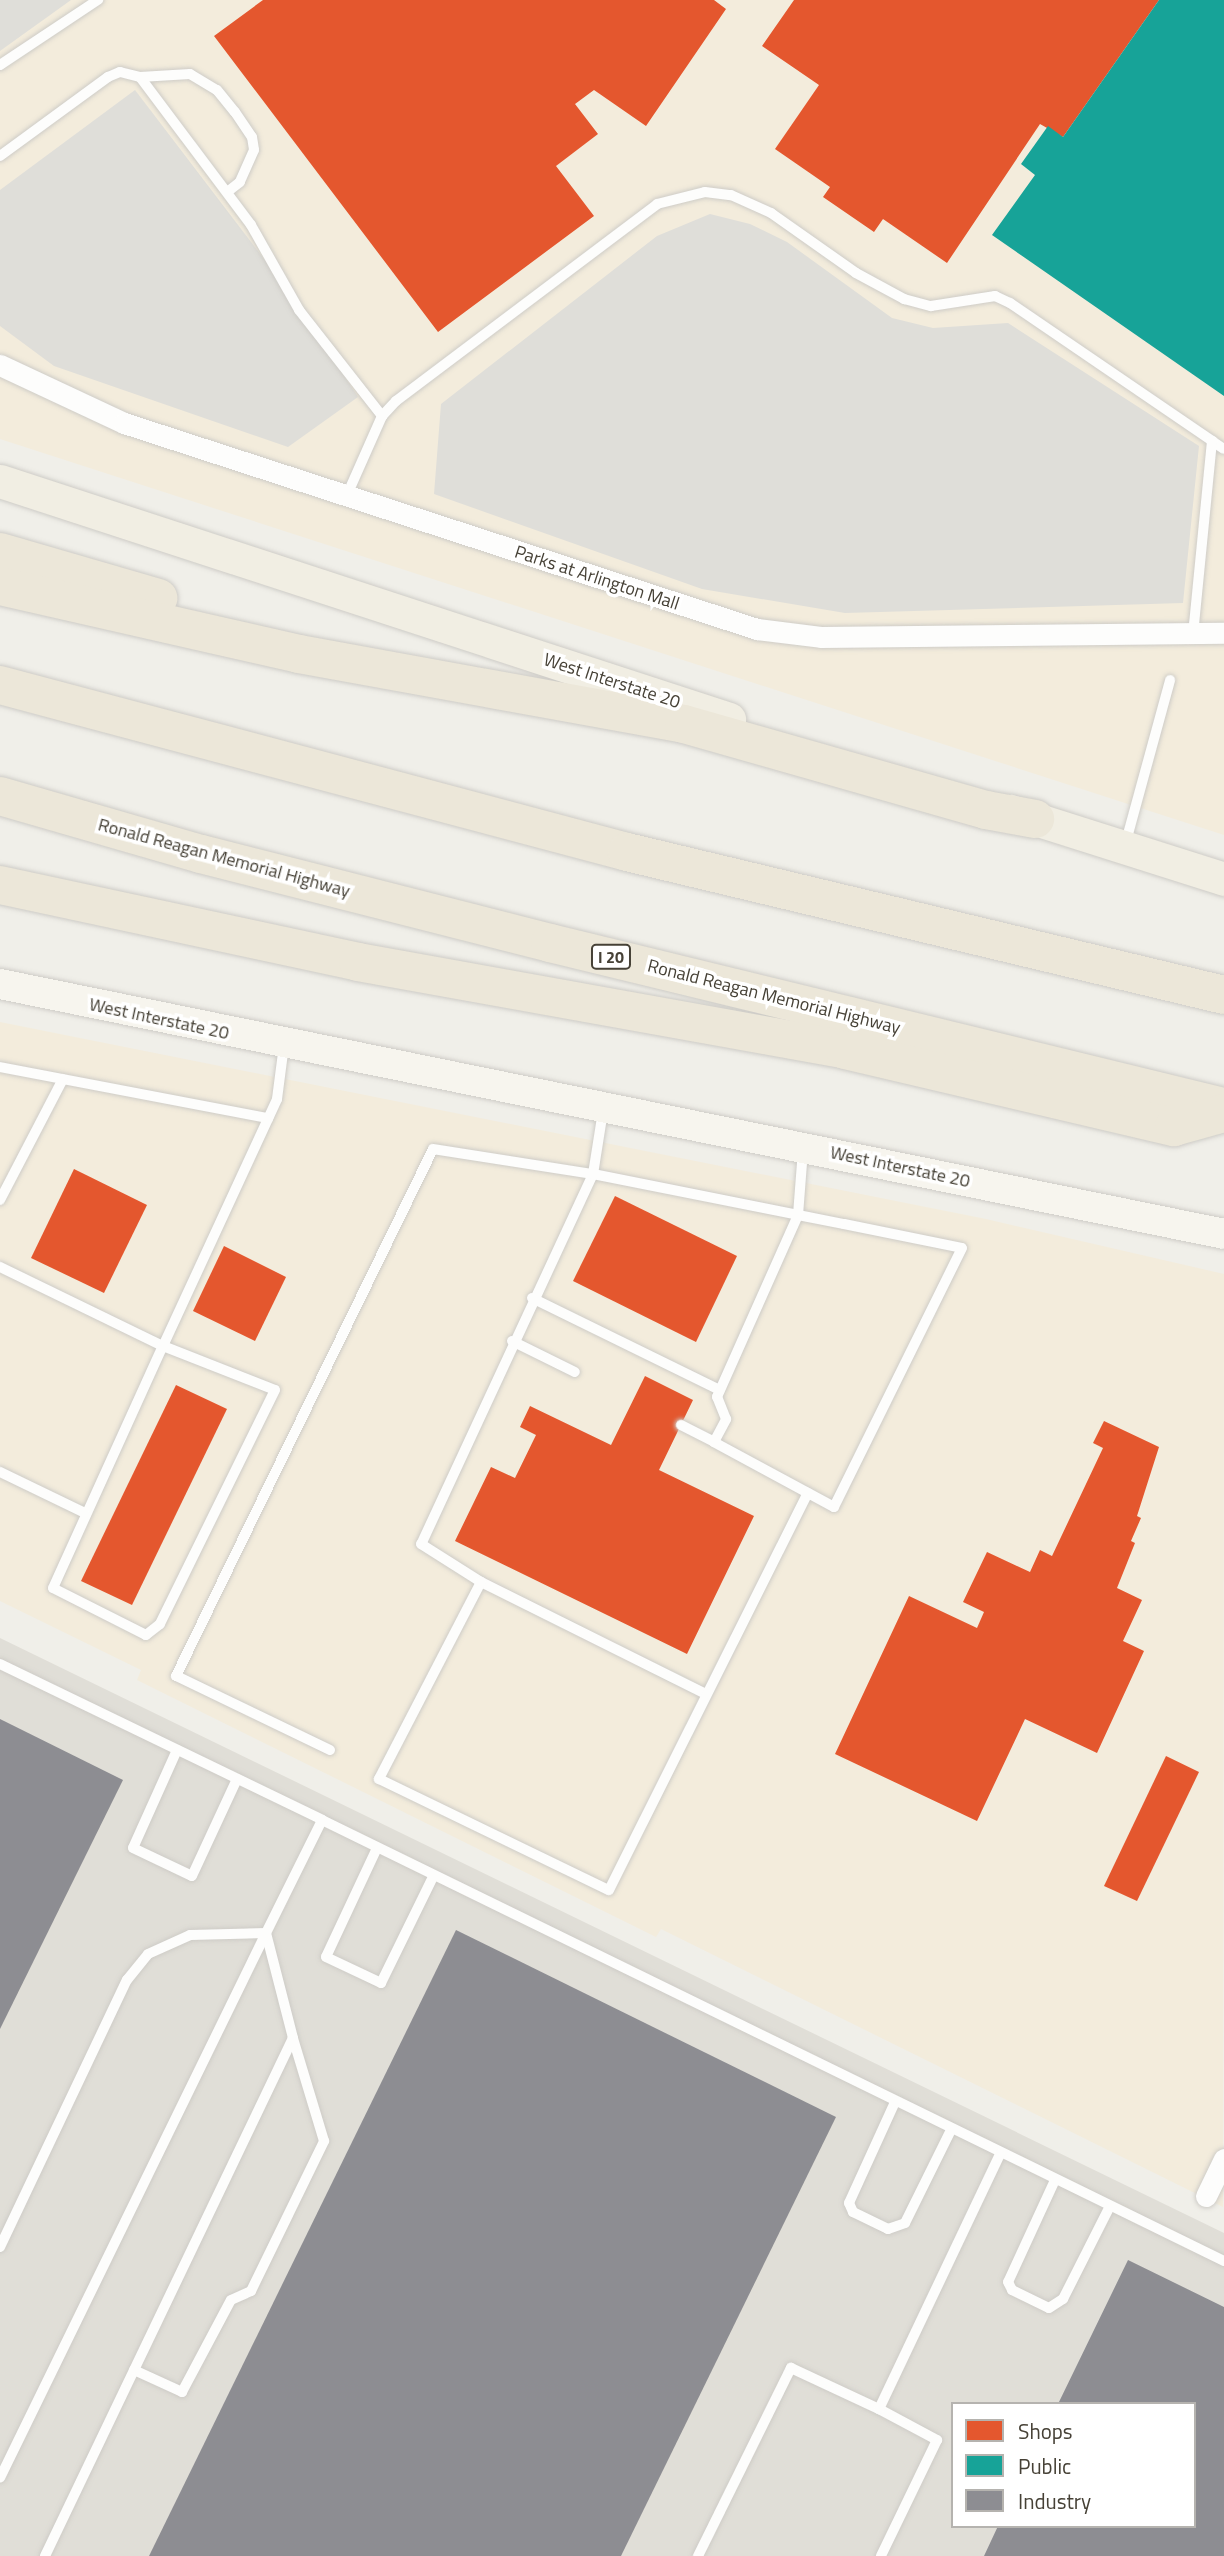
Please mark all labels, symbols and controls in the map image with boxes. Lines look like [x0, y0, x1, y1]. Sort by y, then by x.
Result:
street label: Parks at Arlington Mall [512, 541, 682, 615]
street label: West Interstate 20 [541, 649, 683, 713]
street label: Ronald Reagan Memorial Highway [96, 814, 352, 902]
road number: I 20 [590, 945, 632, 970]
street label: Ronald Reagan Memorial Highway [645, 955, 903, 1039]
street label: West Interstate 20 [87, 994, 231, 1044]
street label: West Interstate 20 [828, 1142, 972, 1192]
legend [951, 2402, 1196, 2528]
text: Shops [1018, 2415, 1073, 2447]
text: Public [1018, 2450, 1071, 2482]
text: Industry [1018, 2485, 1091, 2517]

